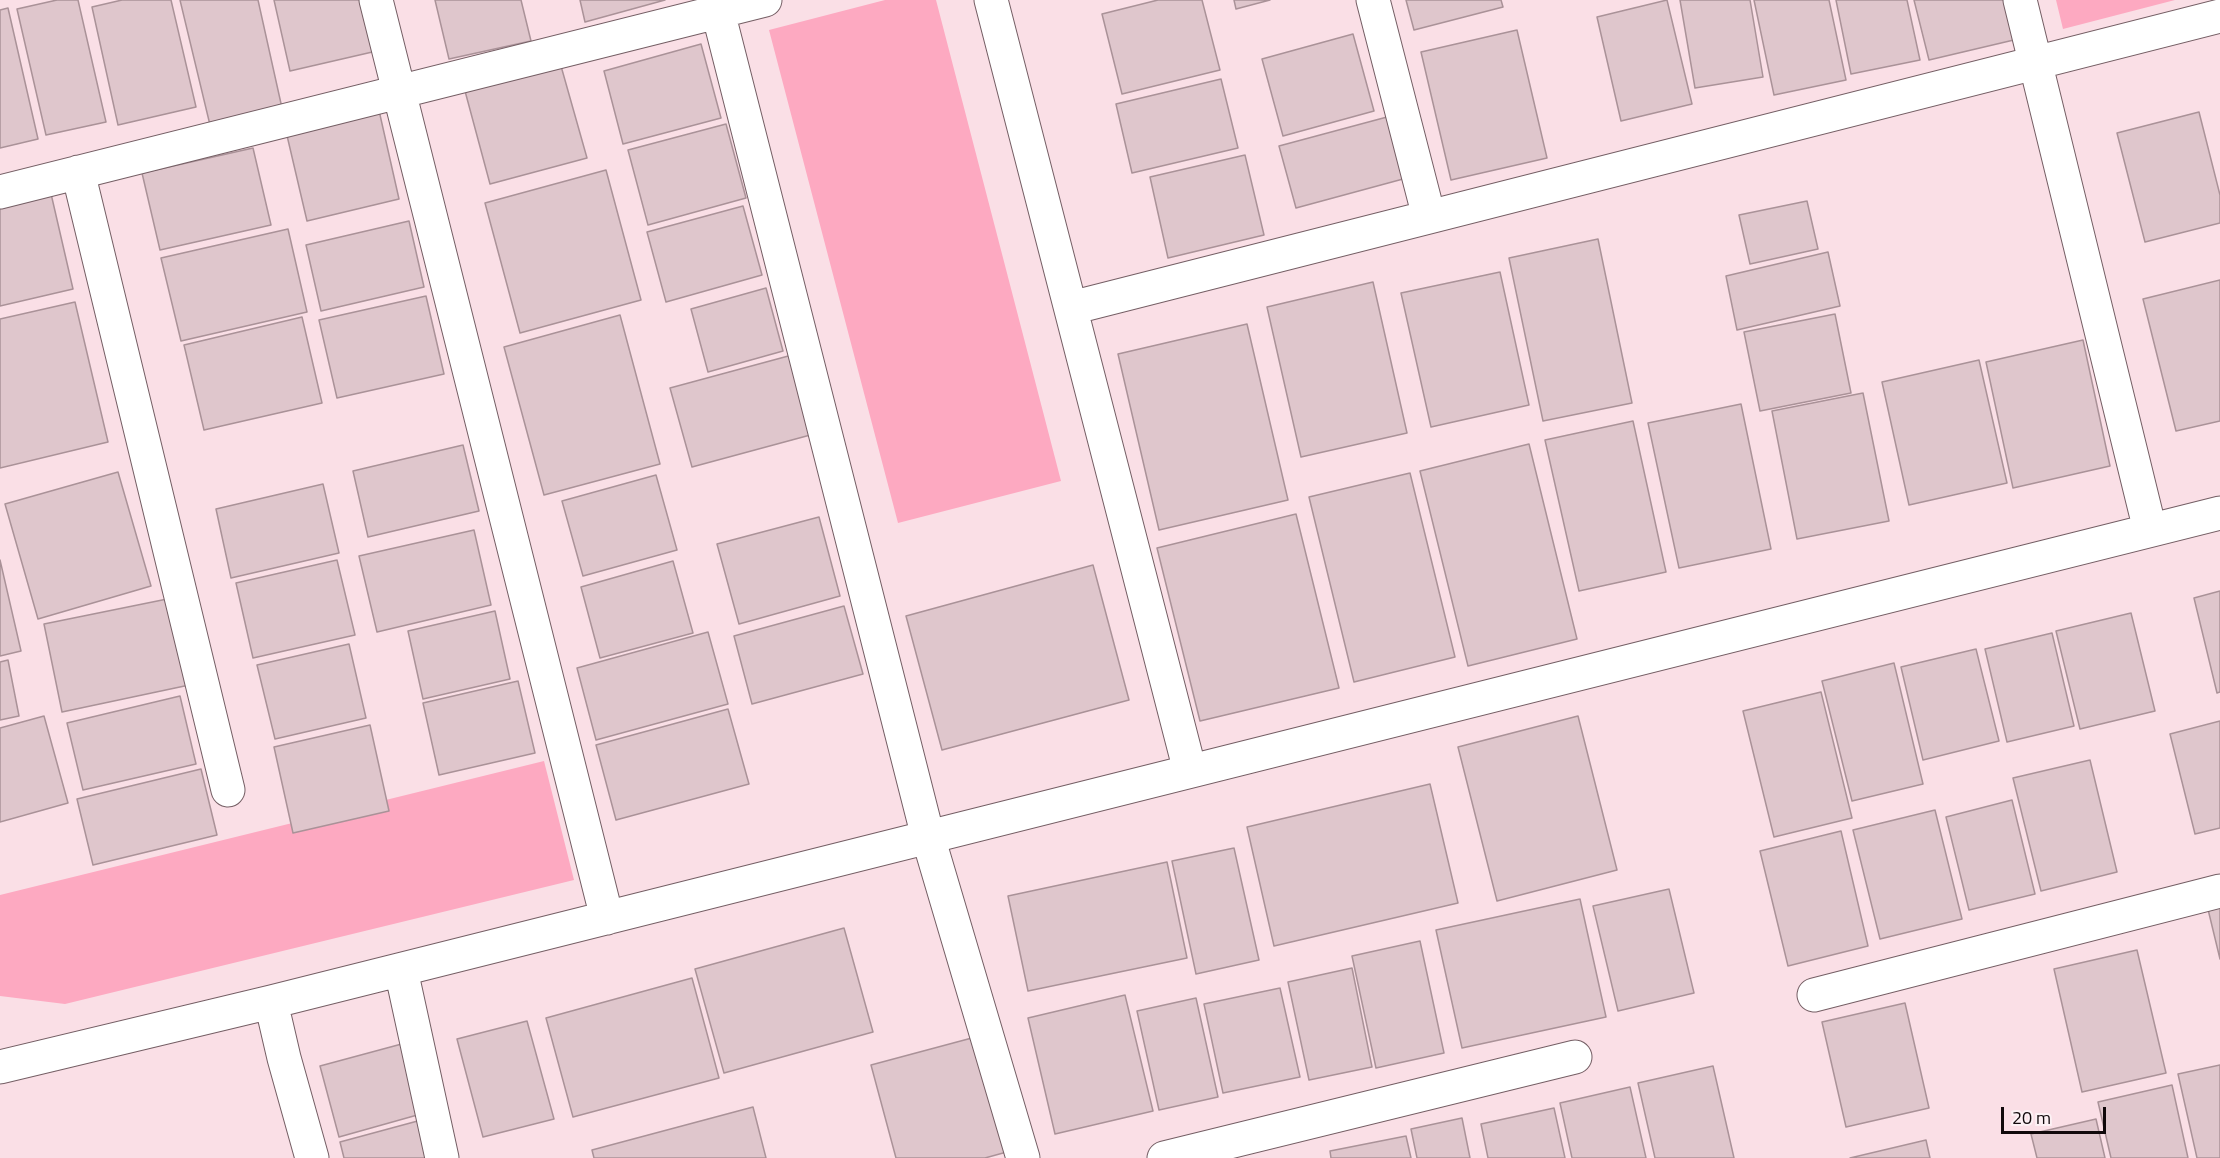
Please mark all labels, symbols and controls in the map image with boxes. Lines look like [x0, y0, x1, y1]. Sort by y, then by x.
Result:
scale bar [2004, 1095, 2109, 1133]
text: 20 m [2012, 1104, 2051, 1131]

